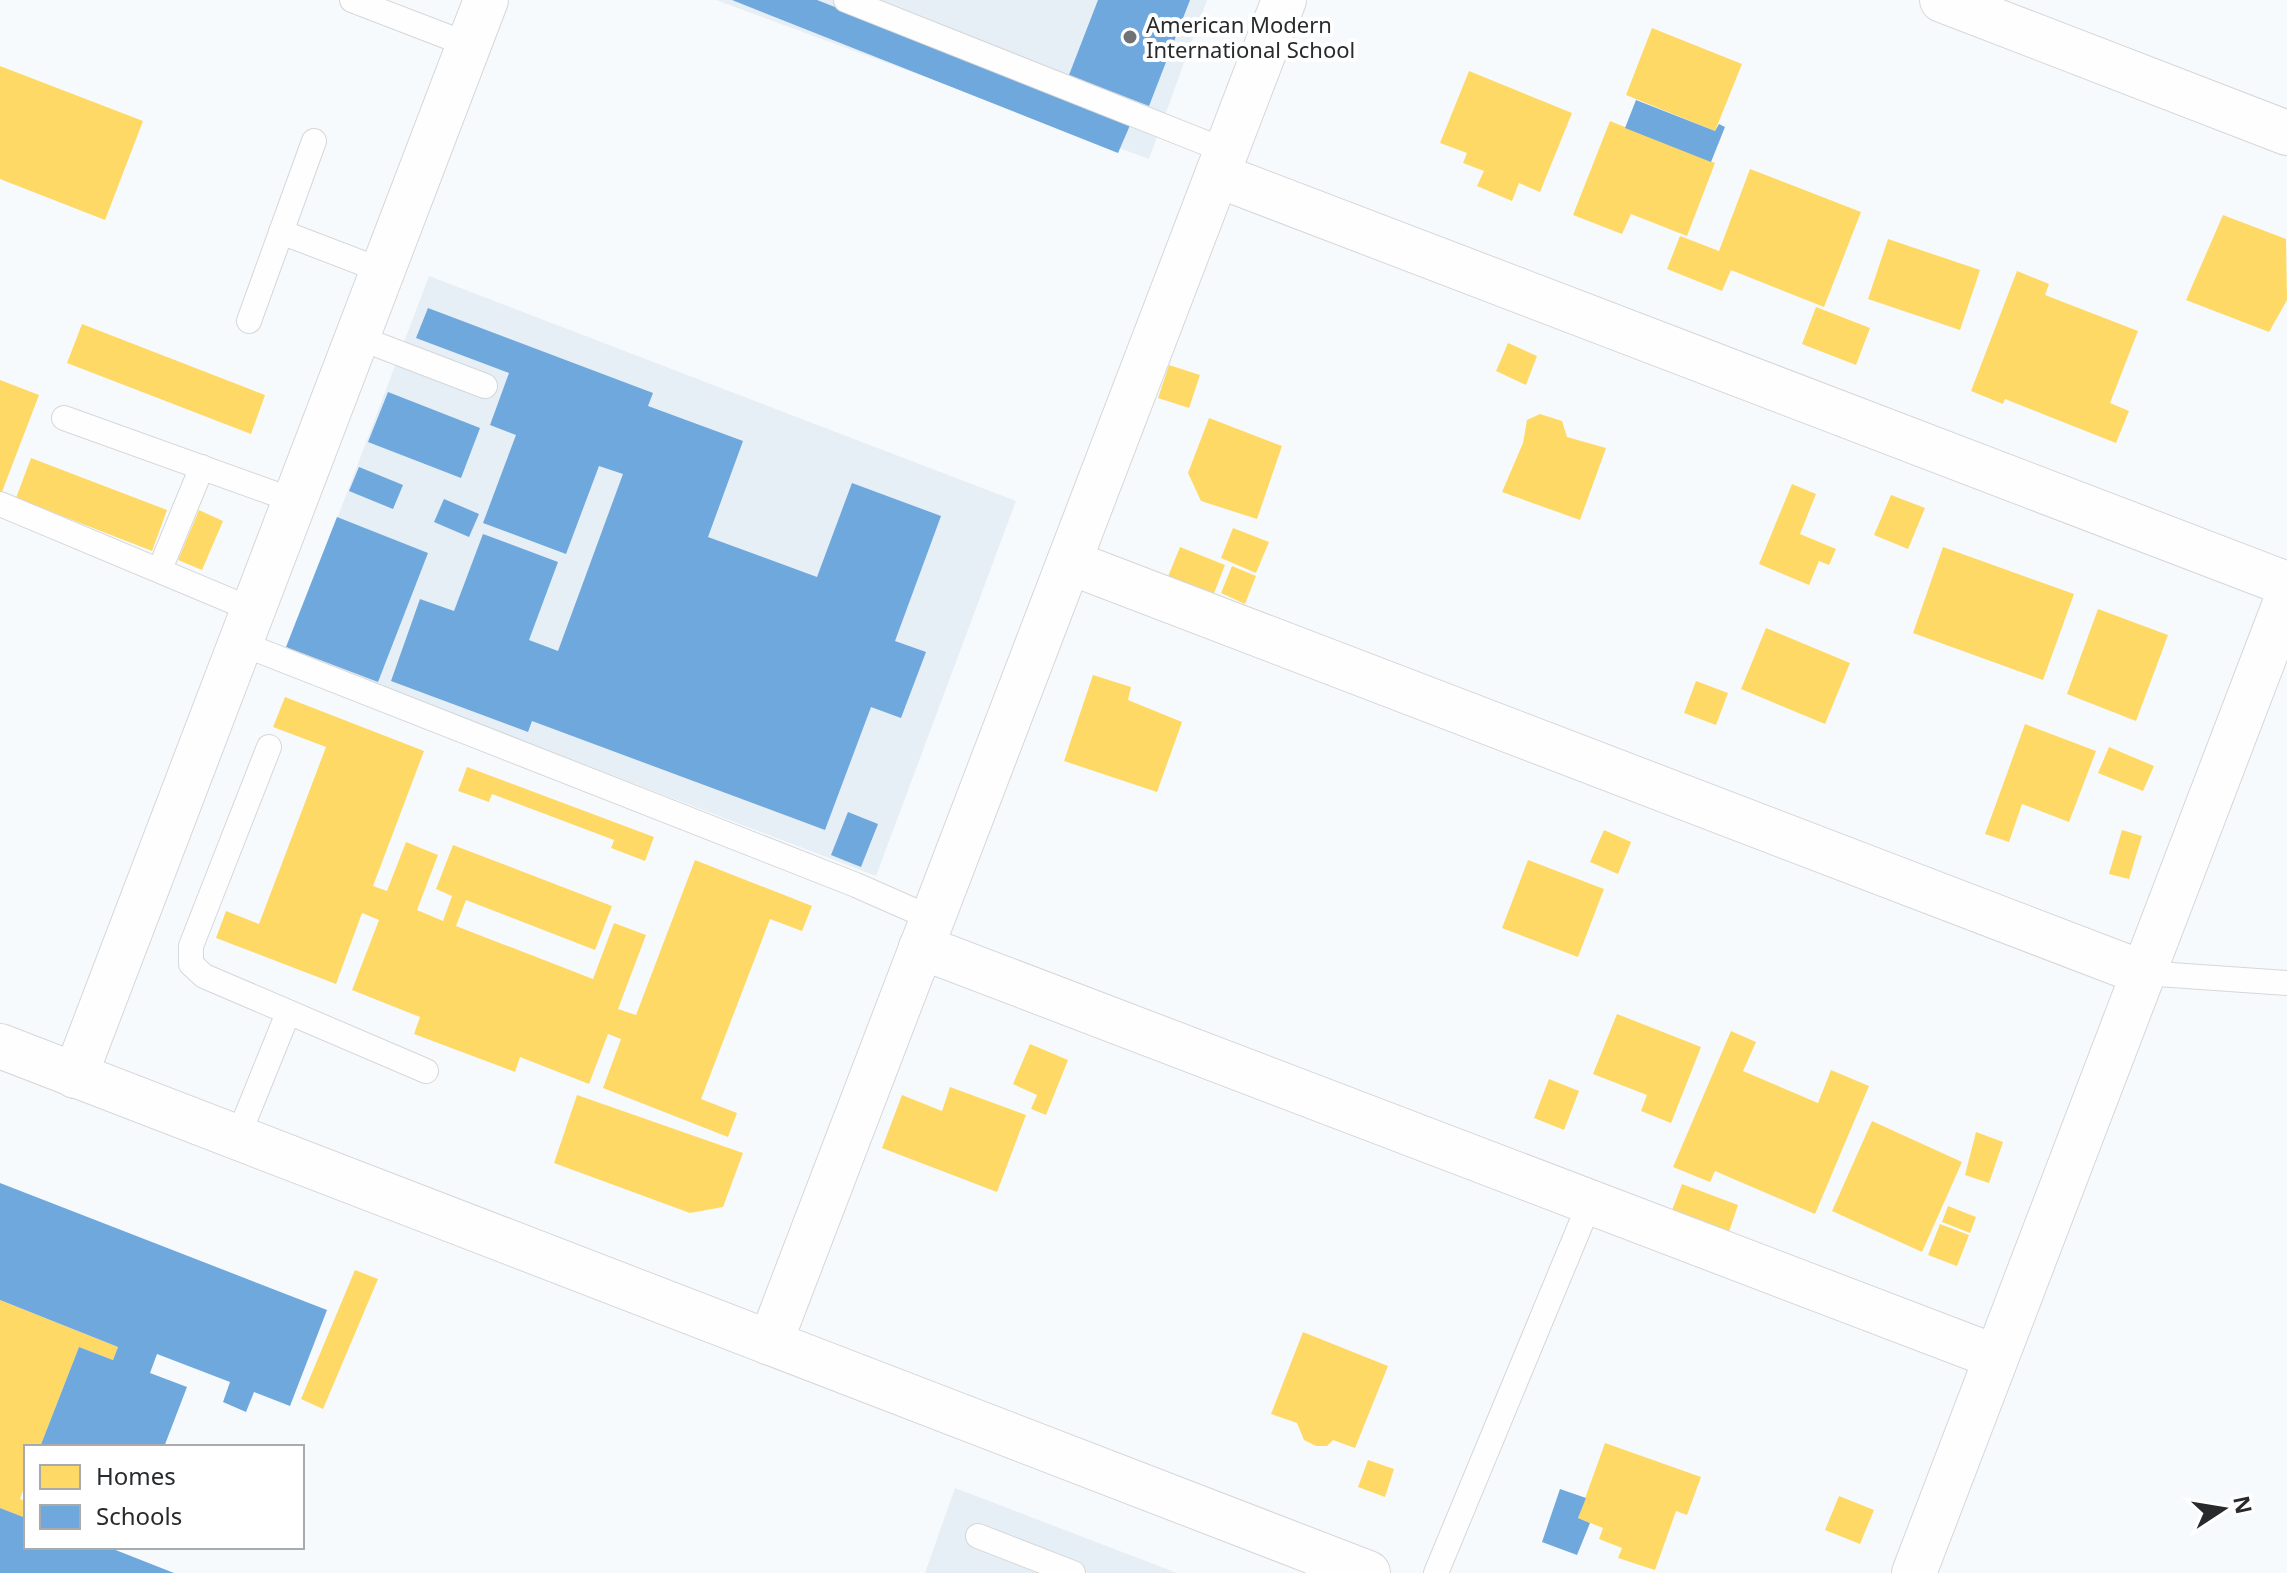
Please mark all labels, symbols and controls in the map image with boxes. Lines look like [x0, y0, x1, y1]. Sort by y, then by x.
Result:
place label: American Modern International School [1146, 9, 1355, 64]
marker: American Modern International School [1121, 28, 1139, 46]
legend [24, 1445, 304, 1549]
text: Homes [96, 1459, 176, 1492]
north arrow [2183, 1469, 2263, 1549]
text: N [2227, 1493, 2260, 1517]
text: Schools [96, 1499, 182, 1532]

